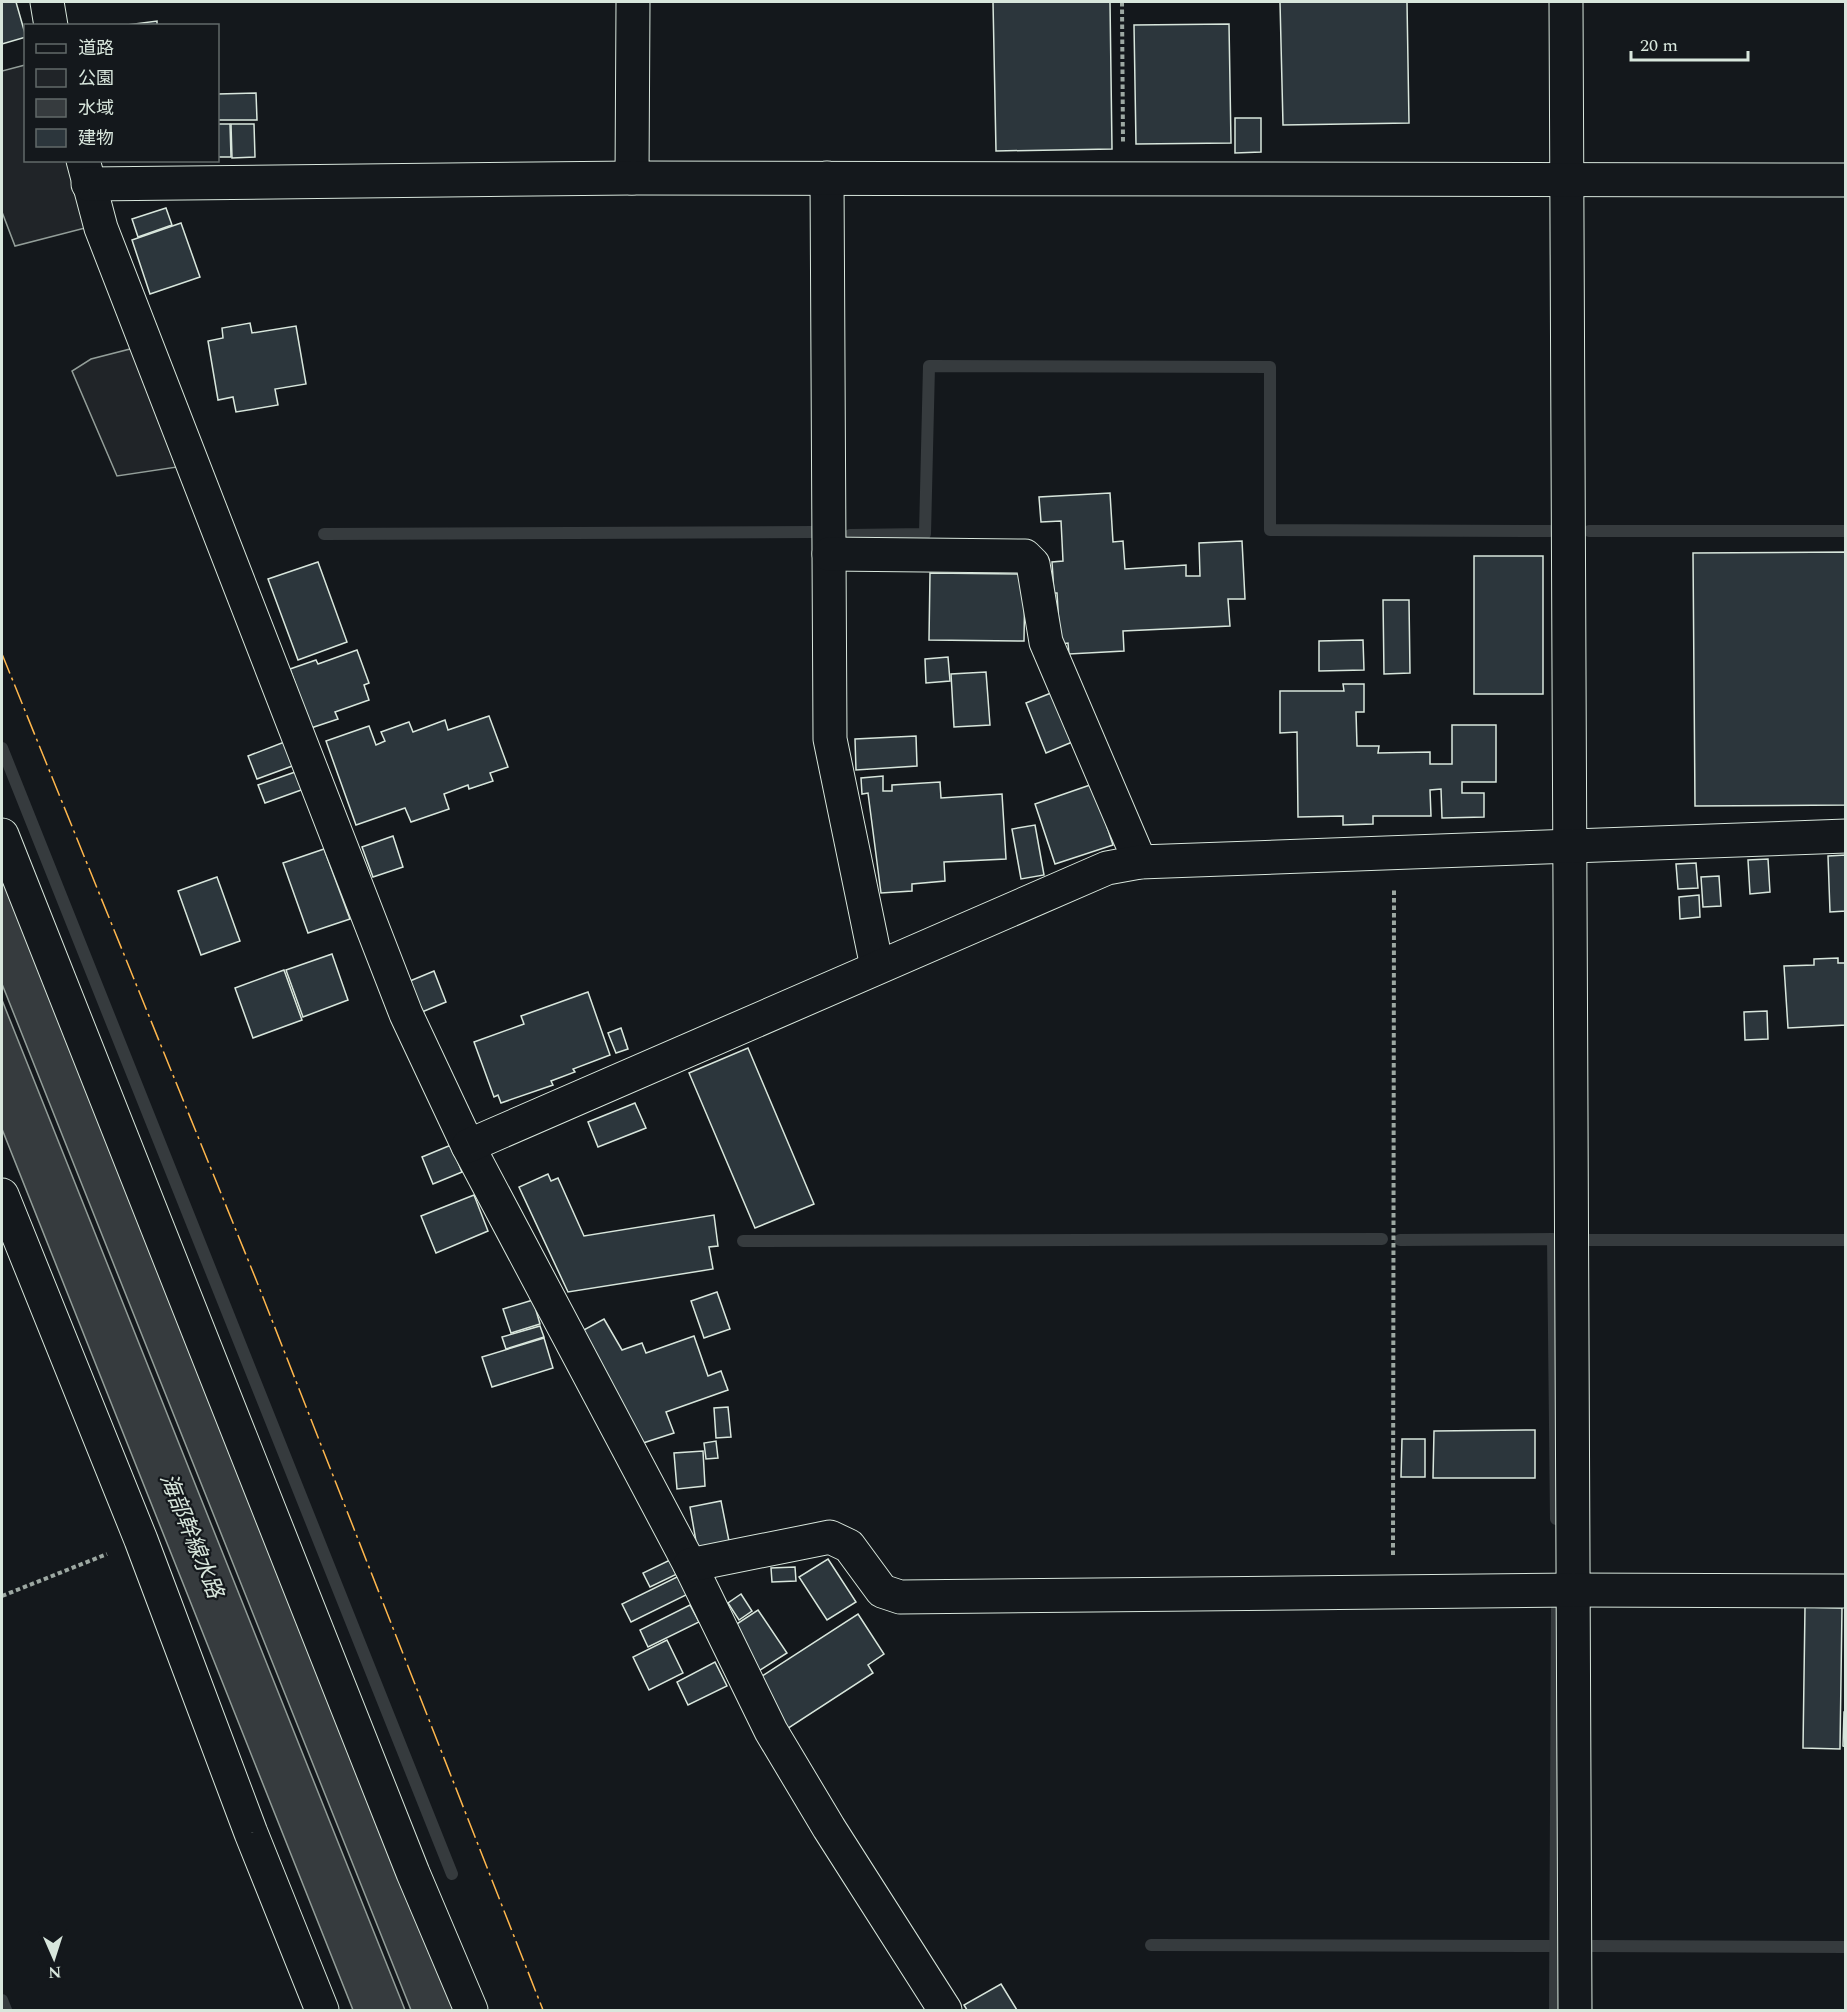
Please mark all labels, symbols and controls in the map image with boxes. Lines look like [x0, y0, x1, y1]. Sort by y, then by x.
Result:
legend [24, 24, 219, 162]
scale bar [1631, 24, 1748, 62]
text: 20 m [1640, 32, 1678, 59]
text: 道路 [78, 35, 114, 62]
text: 公園 [78, 65, 114, 92]
text: 水域 [78, 95, 114, 122]
text: 建物 [78, 125, 114, 152]
water label: 海部幹線水路 [151, 1469, 232, 1605]
north arrow [24, 1928, 84, 1988]
text: N [48, 1960, 62, 1984]

